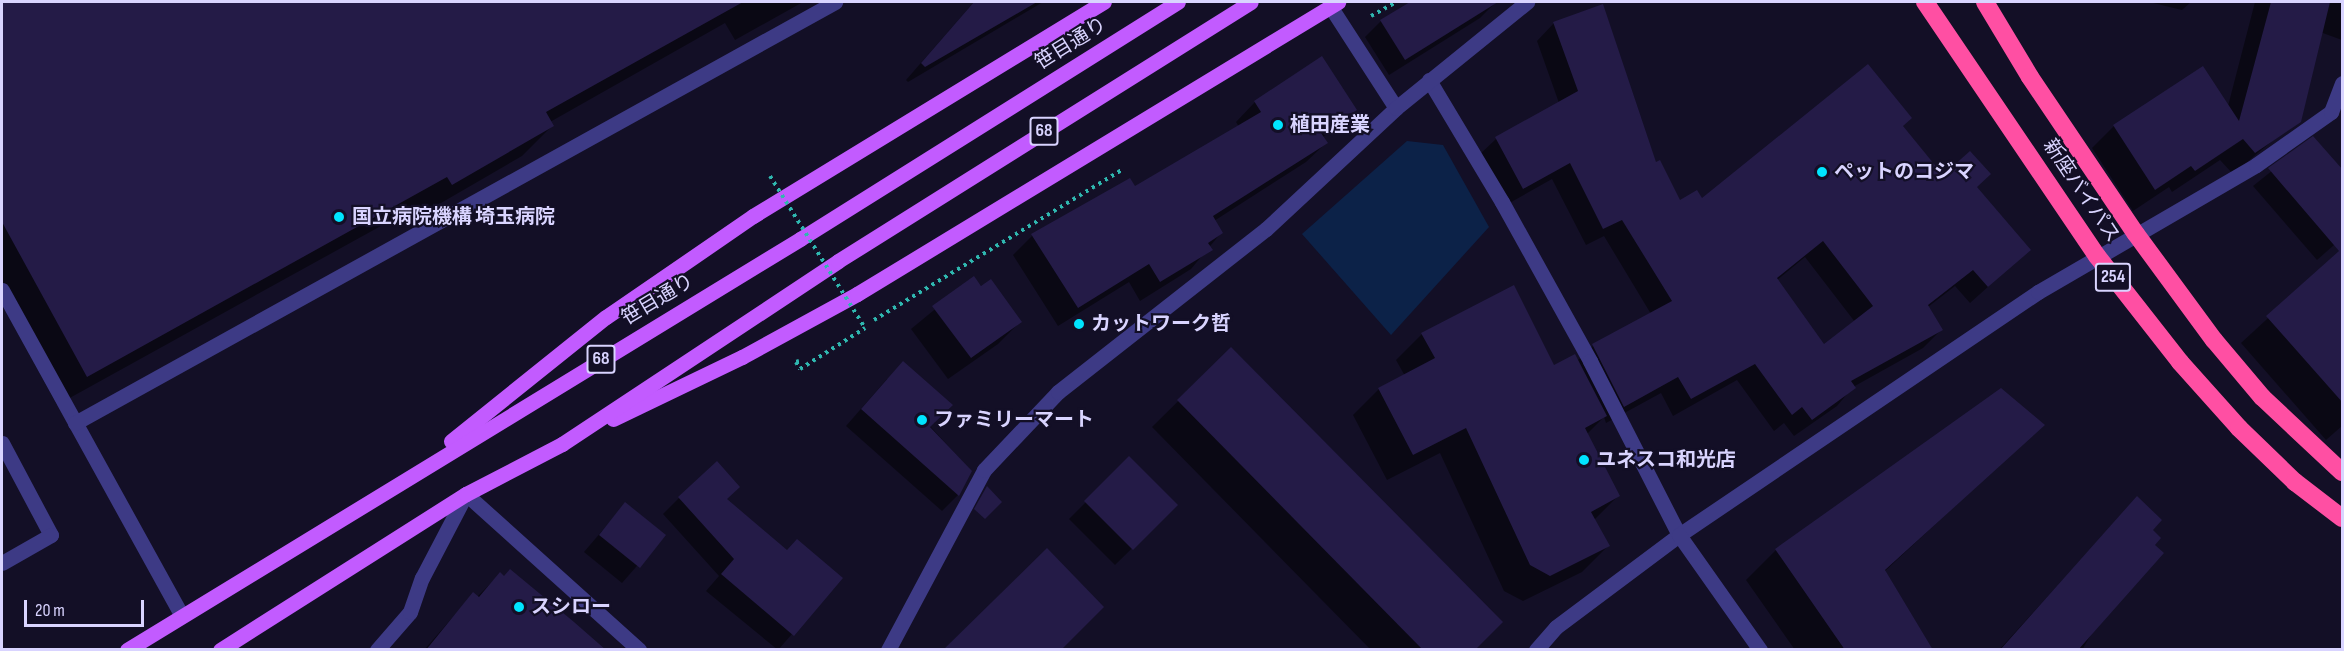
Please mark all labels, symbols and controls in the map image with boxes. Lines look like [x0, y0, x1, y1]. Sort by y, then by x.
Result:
street label: 笹目通り [1031, 13, 1111, 75]
place label: 植田産業 [1290, 113, 1370, 137]
road number: 68 [1029, 116, 1059, 146]
marker: 植田産業 [1271, 118, 1285, 132]
street label: 新座バイパス [2038, 135, 2124, 247]
place label: ペットのコジマ [1834, 160, 1974, 184]
marker: ペットのコジマ [1815, 165, 1829, 179]
place label: 国立病院機構 埼玉病院 [352, 205, 555, 229]
marker: 国立病院機構 埼玉病院 [330, 208, 348, 226]
road number: 254 [2094, 262, 2132, 292]
street label: 笹目通り [618, 269, 698, 331]
place label: カットワーク哲 [1091, 312, 1231, 336]
marker: カットワーク哲 [1072, 317, 1086, 331]
road number: 68 [586, 344, 616, 374]
place label: ファミリーマート [934, 408, 1094, 432]
marker: ファミリーマート [915, 413, 929, 427]
place label: ユネスコ和光店 [1596, 448, 1736, 472]
marker: ユネスコ和光店 [1577, 453, 1591, 467]
scale bar [27, 588, 147, 626]
place label: スシロー [531, 595, 611, 619]
text: 20 m [35, 600, 65, 621]
marker: スシロー [512, 600, 526, 614]

